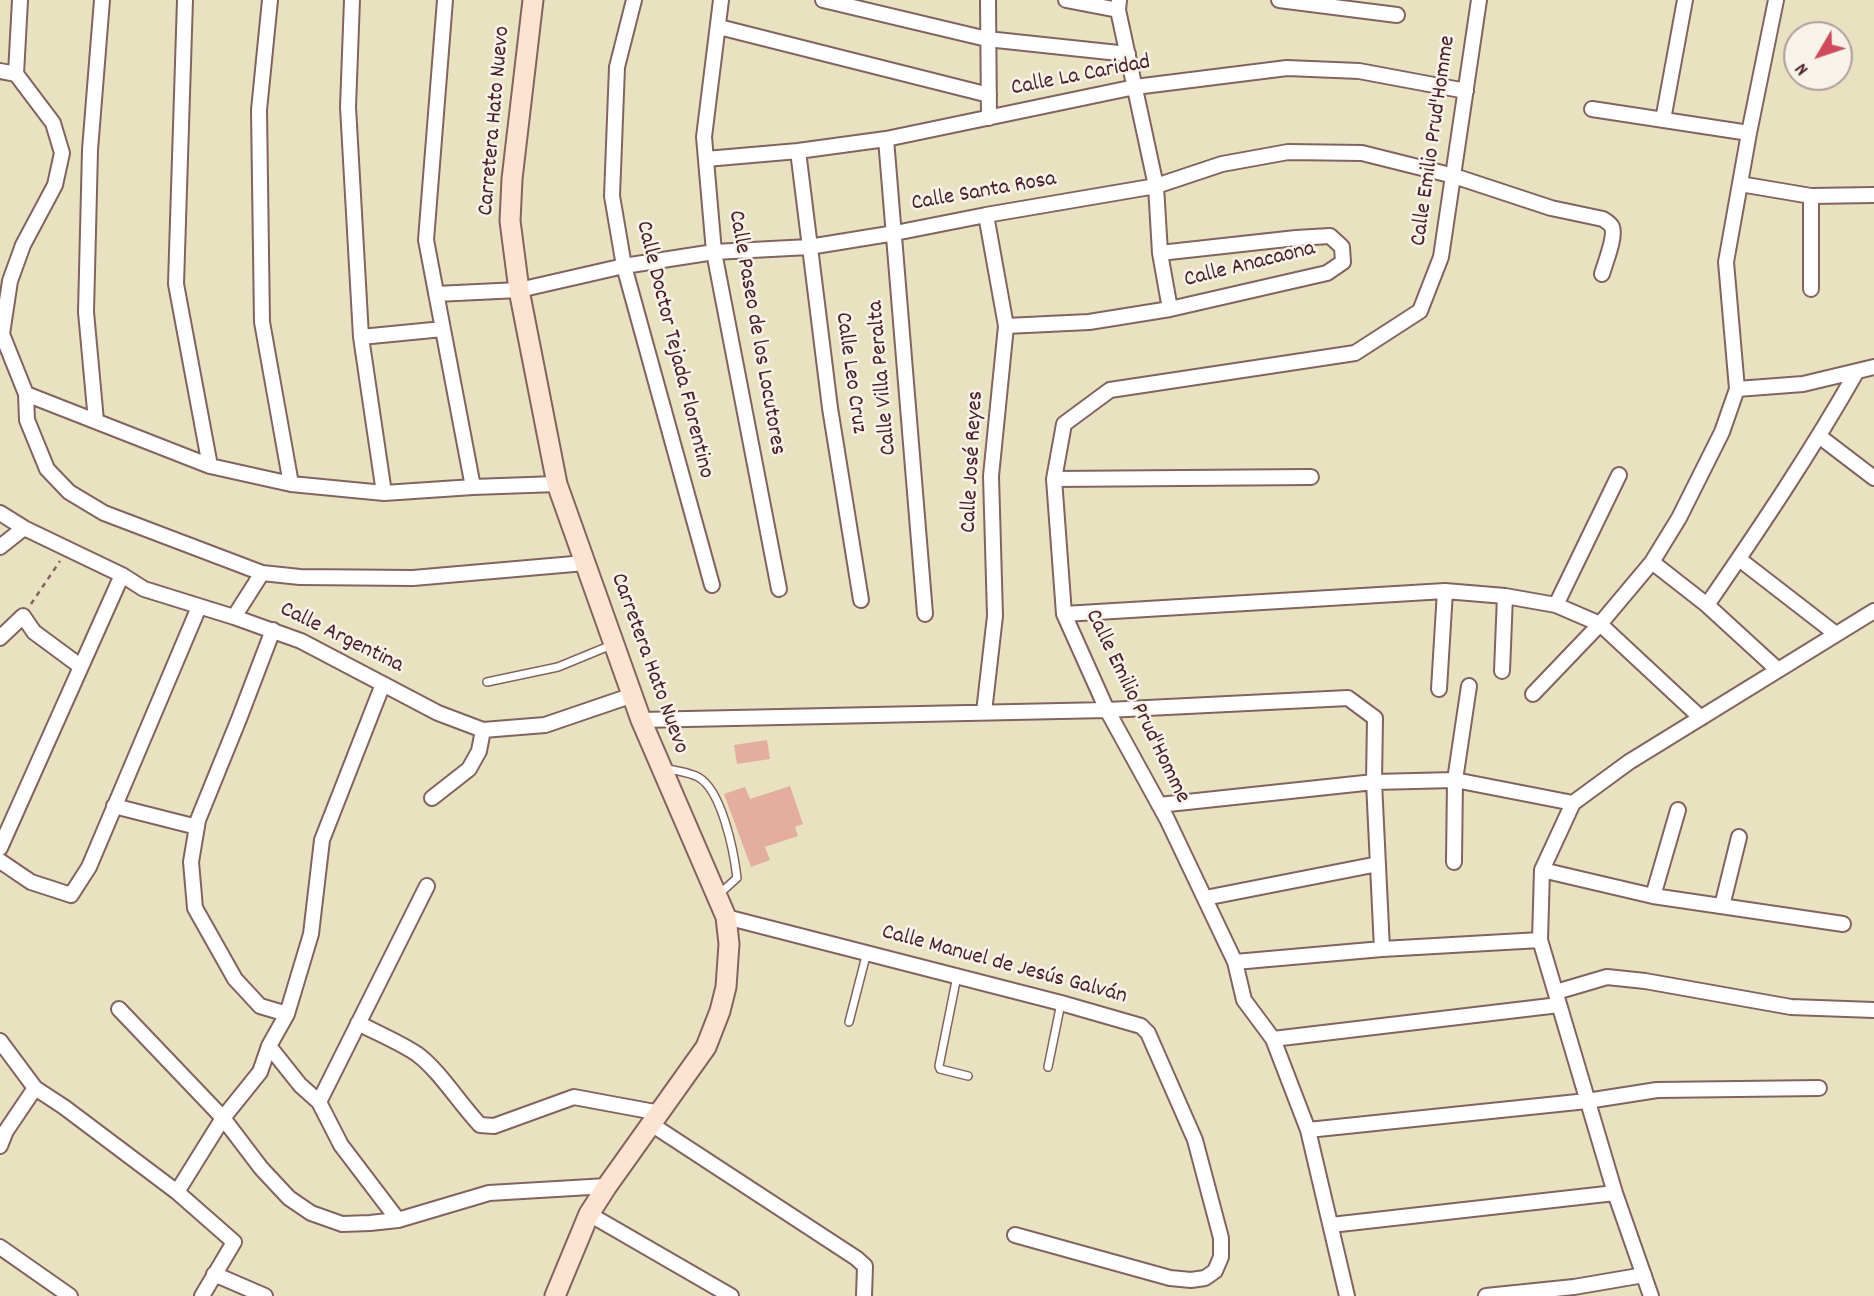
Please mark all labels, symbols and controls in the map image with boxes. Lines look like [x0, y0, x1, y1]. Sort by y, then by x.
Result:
north arrow [1783, 21, 1853, 91]
street label: Carretera Hato Nuevo [474, 25, 518, 217]
street label: Calle Emilio Prud'Homme [1407, 34, 1463, 248]
street label: Calle La Caridad [1009, 50, 1153, 104]
text: N [1789, 56, 1816, 80]
street label: Calle Santa Rosa [909, 167, 1059, 219]
street label: Calle Paseo de los Locutores [720, 209, 790, 457]
street label: Calle Doctor Tejada Florentino [628, 219, 718, 481]
street label: Calle Anacaona [1182, 236, 1318, 296]
street label: Calle Villa Peralta [863, 299, 905, 457]
street label: Calle Leo Cruz [827, 311, 871, 435]
street label: Calle José Reyes [956, 390, 992, 534]
street label: Carretera Hato Nuevo [602, 570, 694, 758]
street label: Calle Argentina [275, 597, 407, 681]
street label: Calle Emilio Prud'Homme [1077, 606, 1195, 808]
street label: Calle Manuel de Jesús Galván [878, 920, 1130, 1012]

